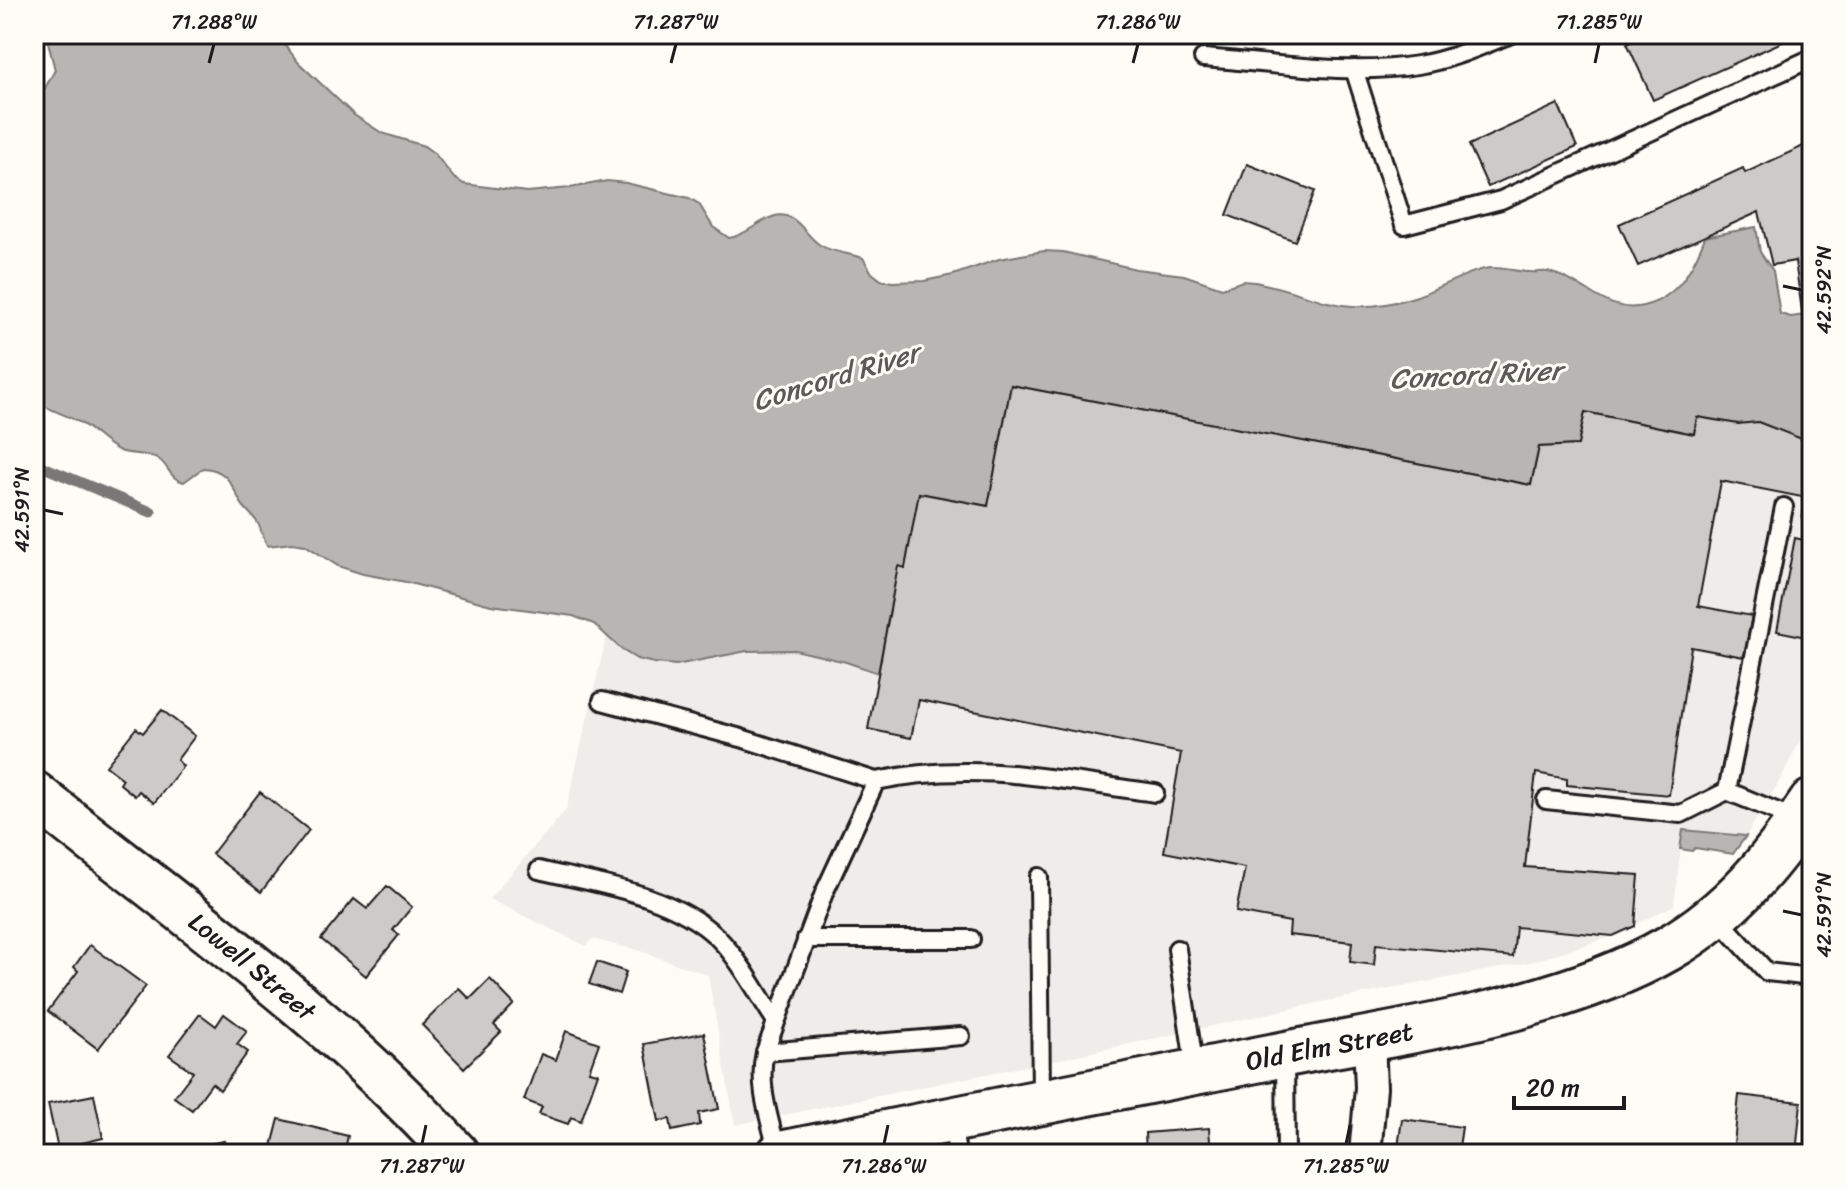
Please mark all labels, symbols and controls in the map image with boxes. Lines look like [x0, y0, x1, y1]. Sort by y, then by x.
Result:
text: 71.288°W [171, 5, 257, 40]
text: 71.287°W [633, 5, 719, 40]
text: 71.286°W [1096, 5, 1181, 40]
text: 71.285°W [1556, 5, 1642, 40]
text: 42.592°N [1807, 246, 1842, 334]
water label: Concord River [747, 327, 930, 425]
water label: Concord River [1389, 345, 1568, 403]
text: 42.591°N [5, 467, 40, 553]
text: 42.591°N [1807, 872, 1842, 958]
street label: Lowell Street [178, 900, 328, 1034]
street label: Old Elm Street [1242, 1008, 1417, 1084]
scale bar [1514, 1060, 1624, 1110]
text: 20 m [1526, 1067, 1580, 1109]
text: 71.287°W [379, 1149, 465, 1184]
text: 71.286°W [842, 1149, 927, 1184]
text: 71.285°W [1303, 1149, 1389, 1184]

